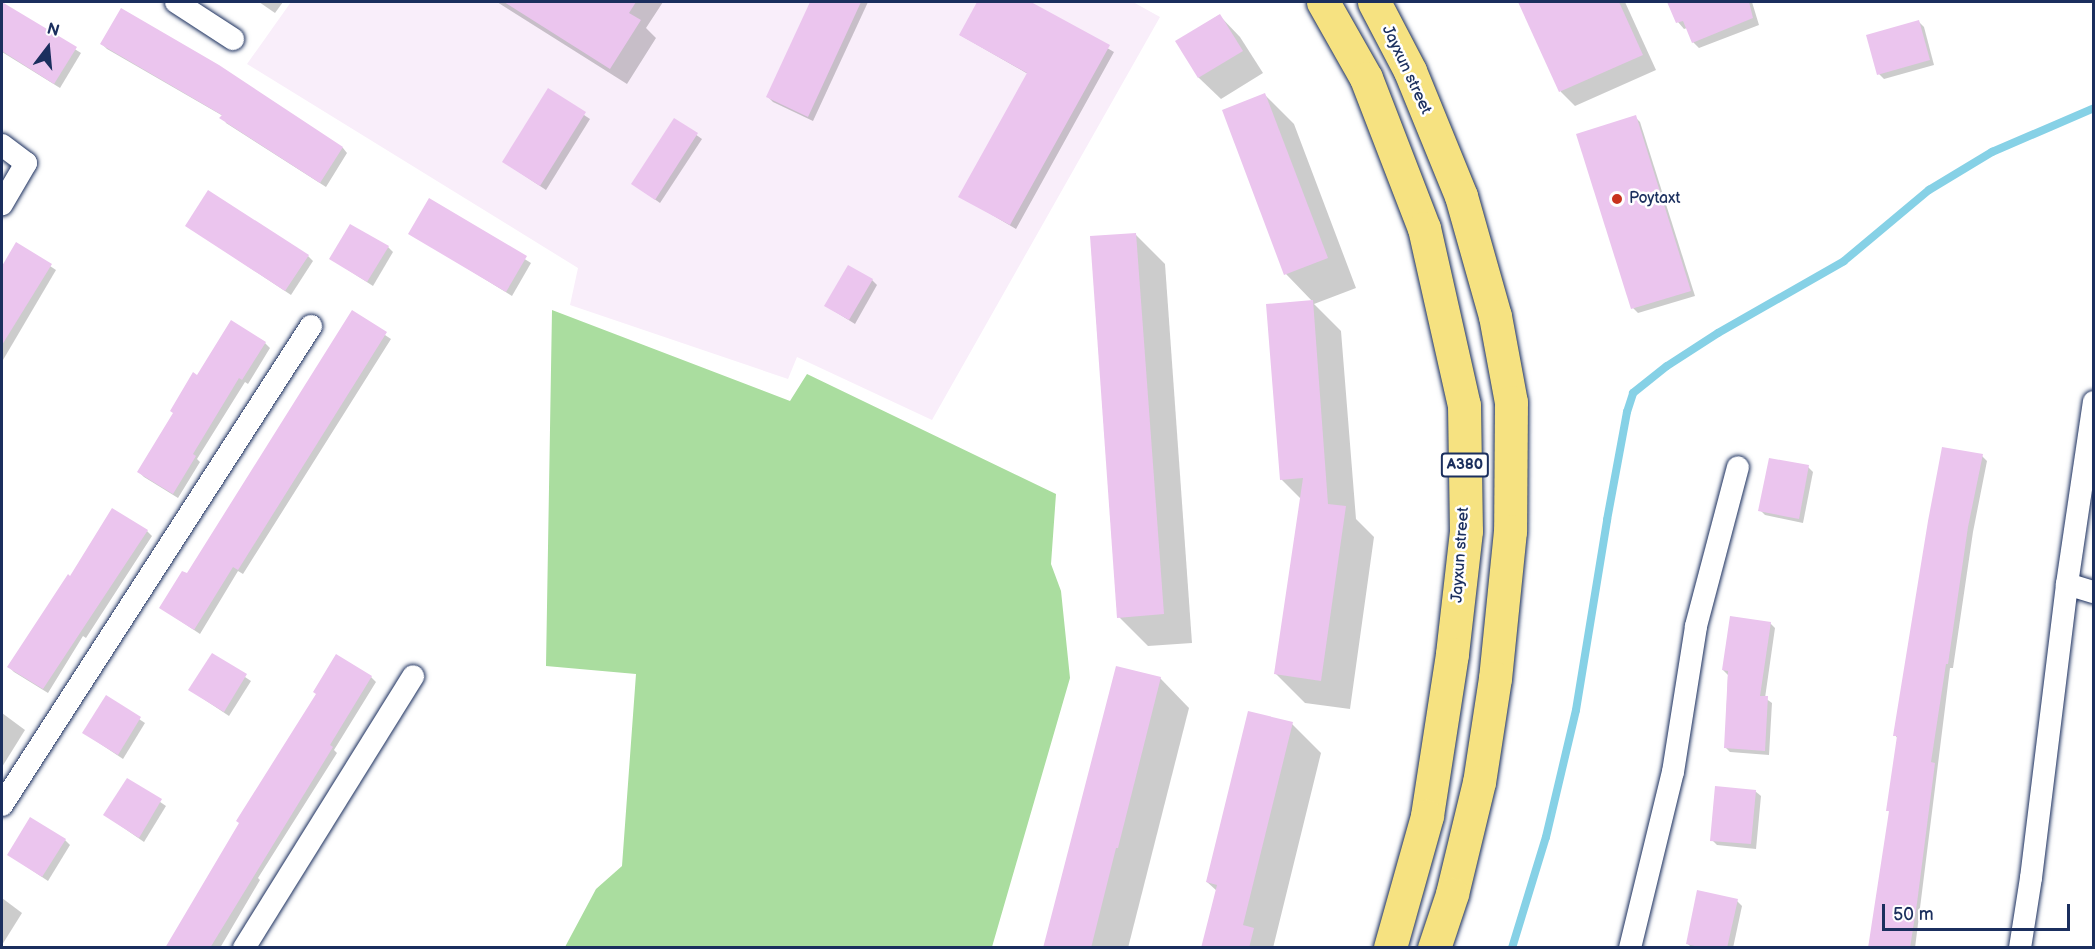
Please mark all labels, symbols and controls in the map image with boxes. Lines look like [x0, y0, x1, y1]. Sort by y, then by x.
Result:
north arrow [18, 18, 78, 78]
text: N [45, 19, 62, 41]
street label: Jayxun street [1377, 23, 1435, 117]
place label: Poytaxt [1629, 189, 1680, 209]
marker: Poytaxt [1610, 192, 1624, 206]
road number: A380 [1440, 453, 1490, 477]
street label: Jayxun street [1448, 507, 1474, 603]
scale bar [1885, 892, 2072, 930]
text: 50 m [1893, 904, 1934, 925]

